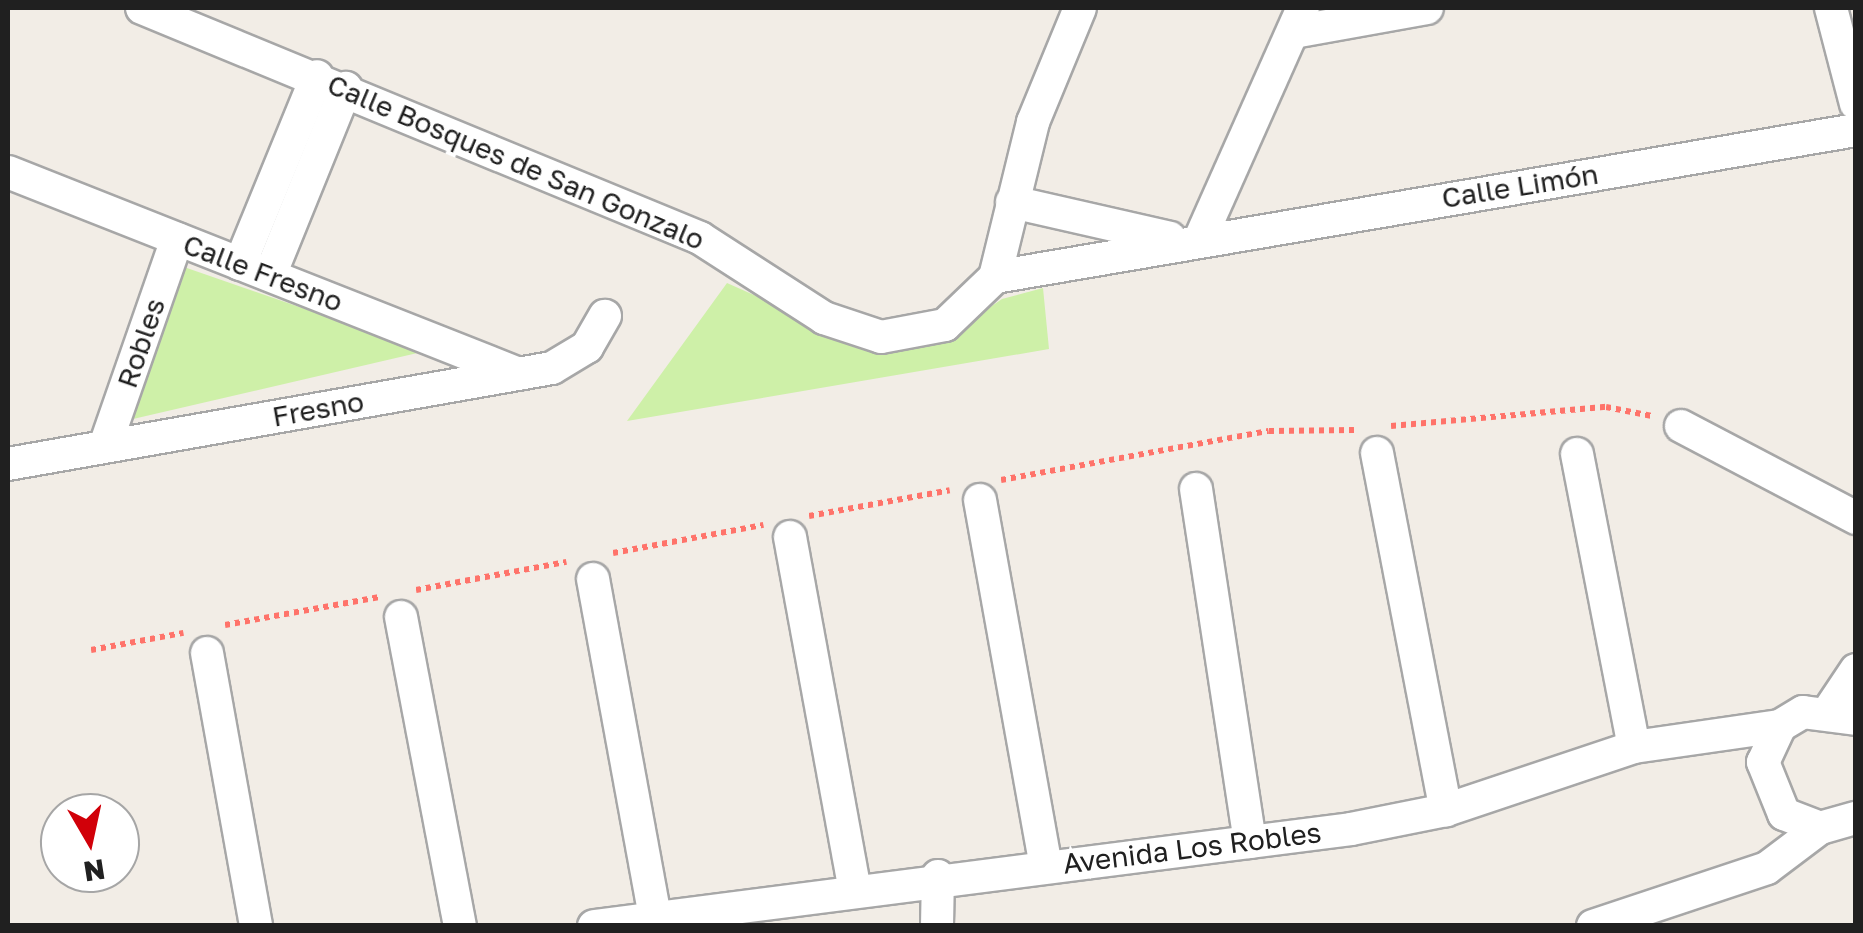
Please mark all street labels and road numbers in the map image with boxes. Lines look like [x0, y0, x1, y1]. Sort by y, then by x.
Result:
street label: Calle Bosques de San Gonzalo [323, 67, 709, 257]
street label: Calle Limón [1439, 157, 1601, 215]
street label: Calle Fresno [178, 227, 348, 319]
street label: Robles [110, 294, 172, 392]
street label: Fresno [270, 384, 366, 434]
street label: Avenida Los Robles [1061, 815, 1323, 881]

